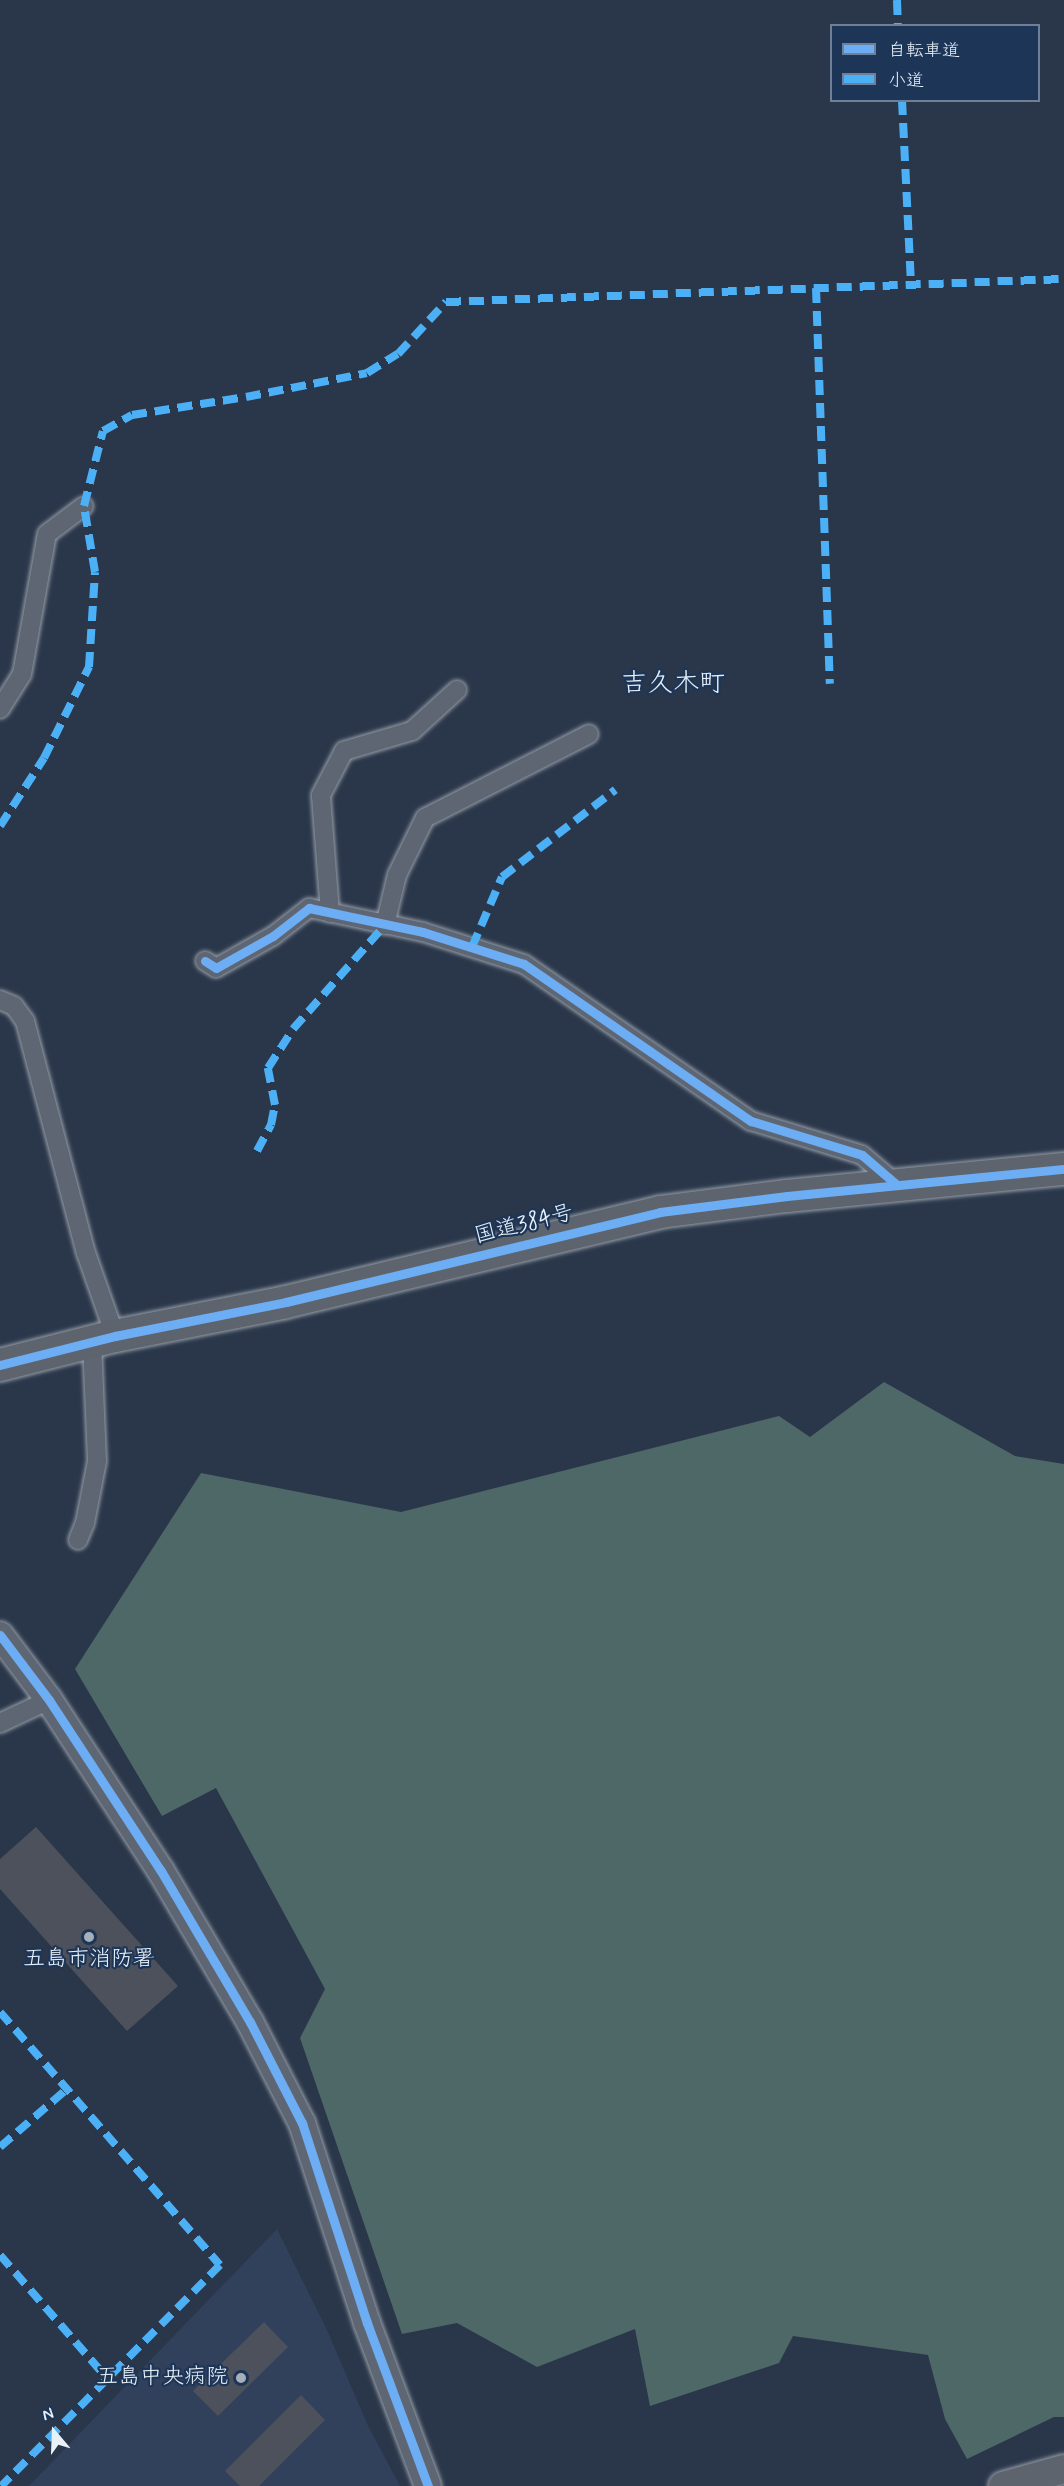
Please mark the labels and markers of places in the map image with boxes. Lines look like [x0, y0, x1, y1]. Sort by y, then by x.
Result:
marker: 五島市消防署 [82, 1930, 96, 1944]
place label: 五島市消防署 [23, 1947, 155, 1973]
place label: 五島中央病院 [96, 2365, 228, 2391]
marker: 五島中央病院 [232, 2369, 250, 2387]

